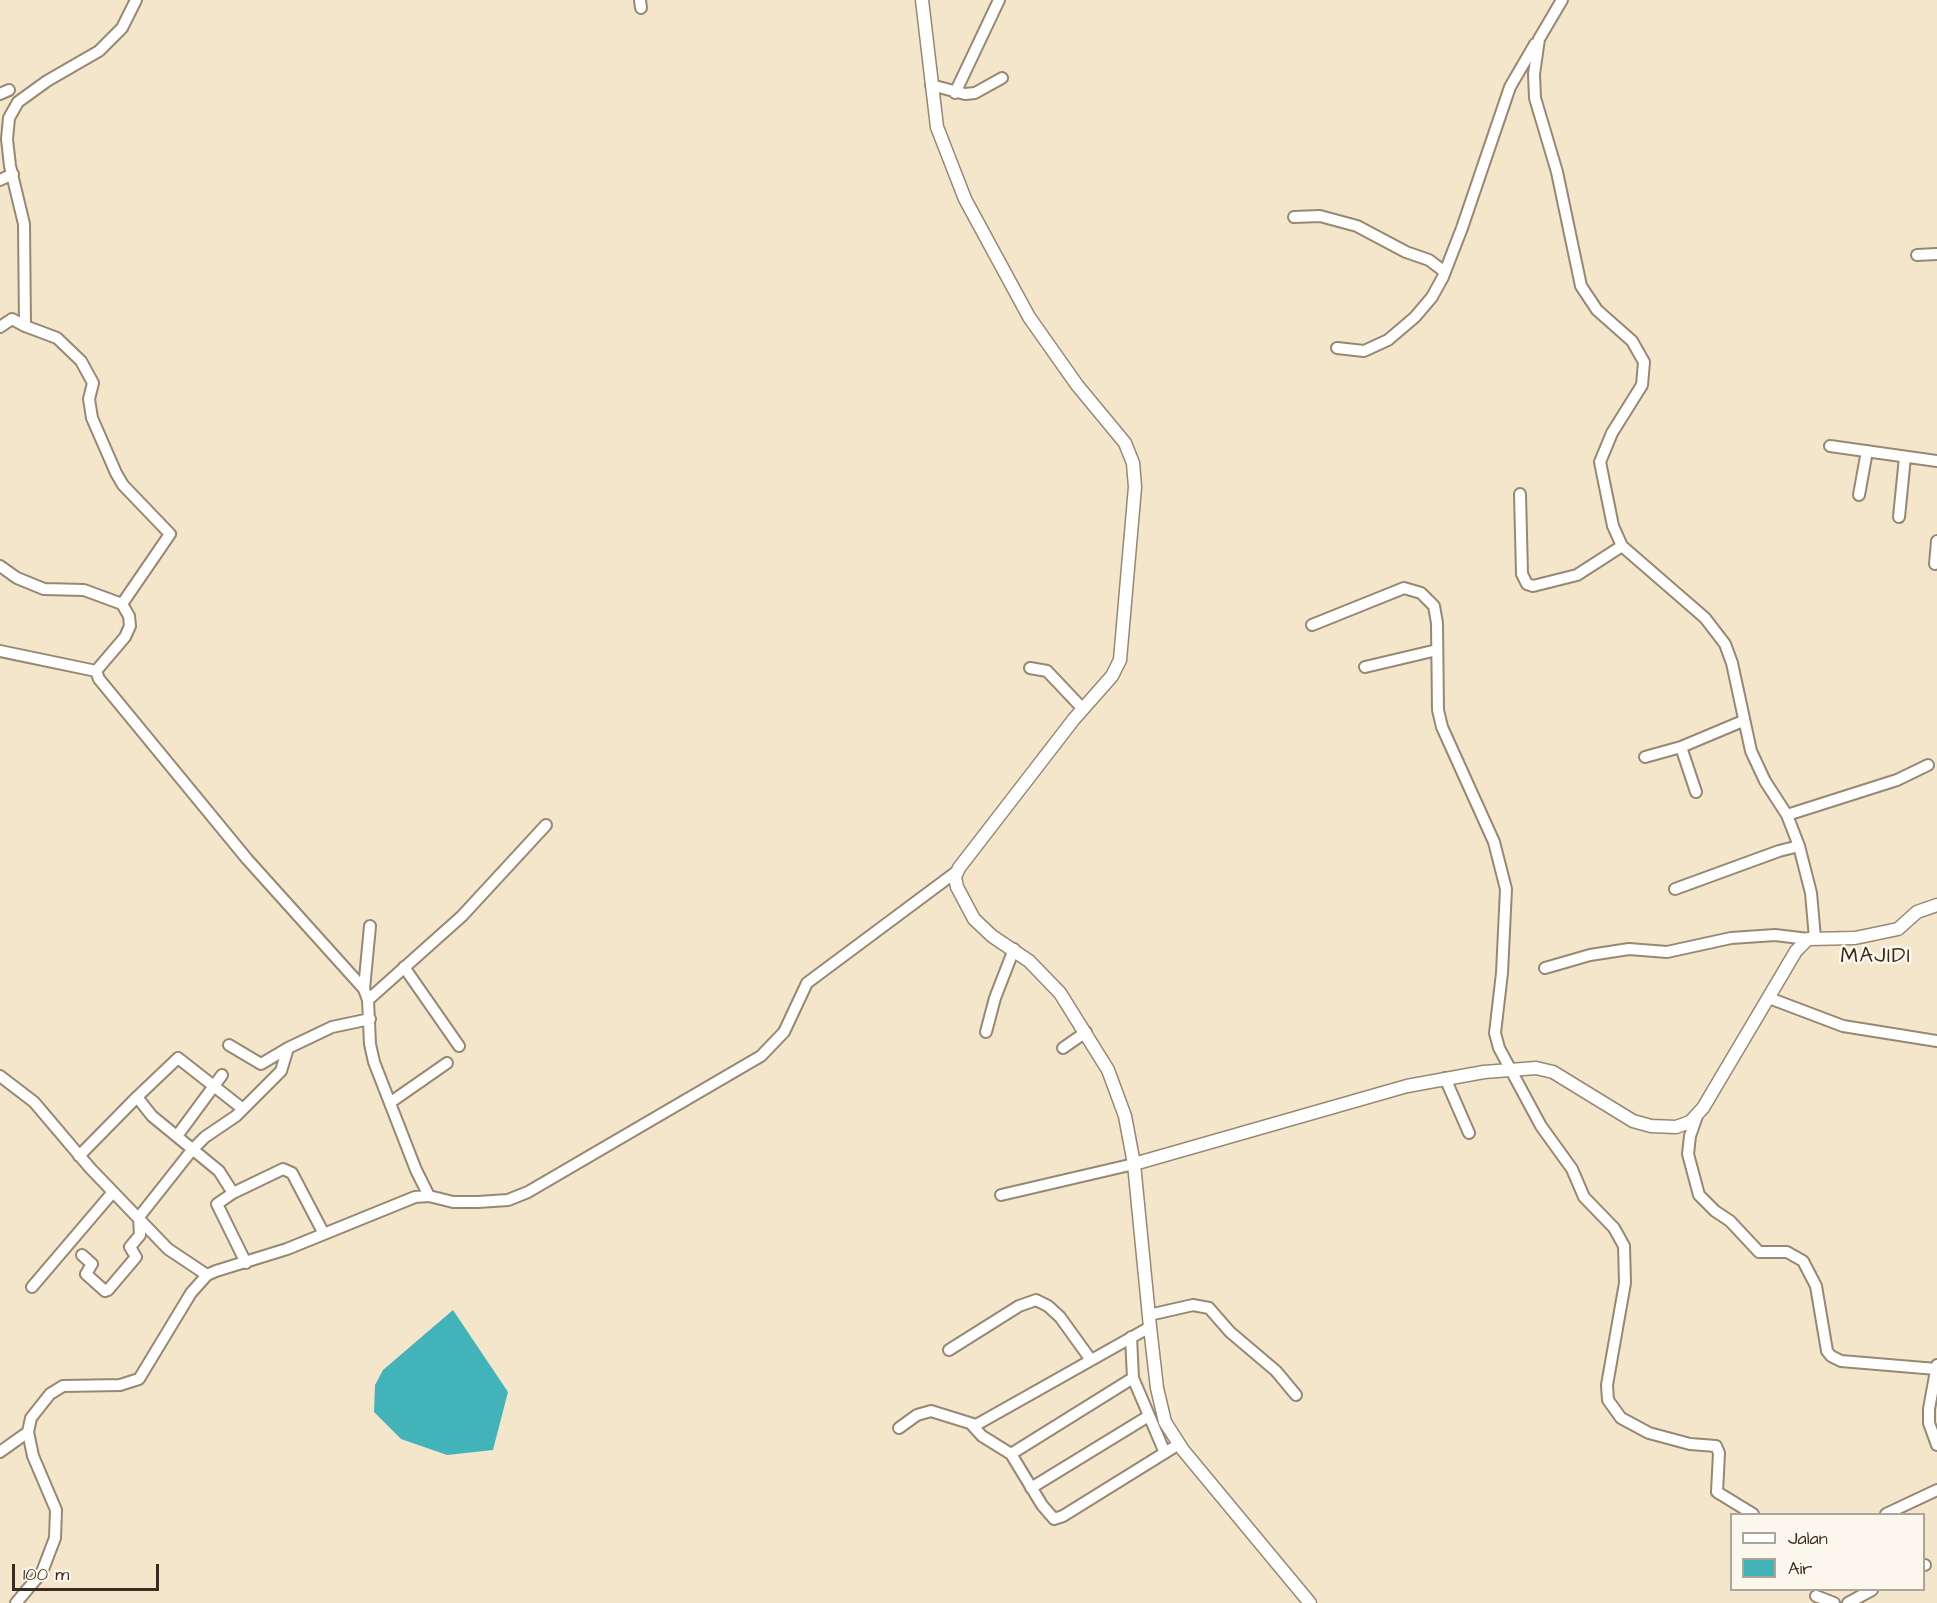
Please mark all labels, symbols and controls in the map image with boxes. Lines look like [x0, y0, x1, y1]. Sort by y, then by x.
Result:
district label: MAJIDI [1841, 945, 1911, 971]
legend [1730, 1513, 1925, 1591]
text: Jalan [1788, 1526, 1828, 1551]
scale bar [15, 1552, 162, 1590]
text: Air [1788, 1556, 1812, 1581]
text: 100 m [23, 1562, 69, 1587]

